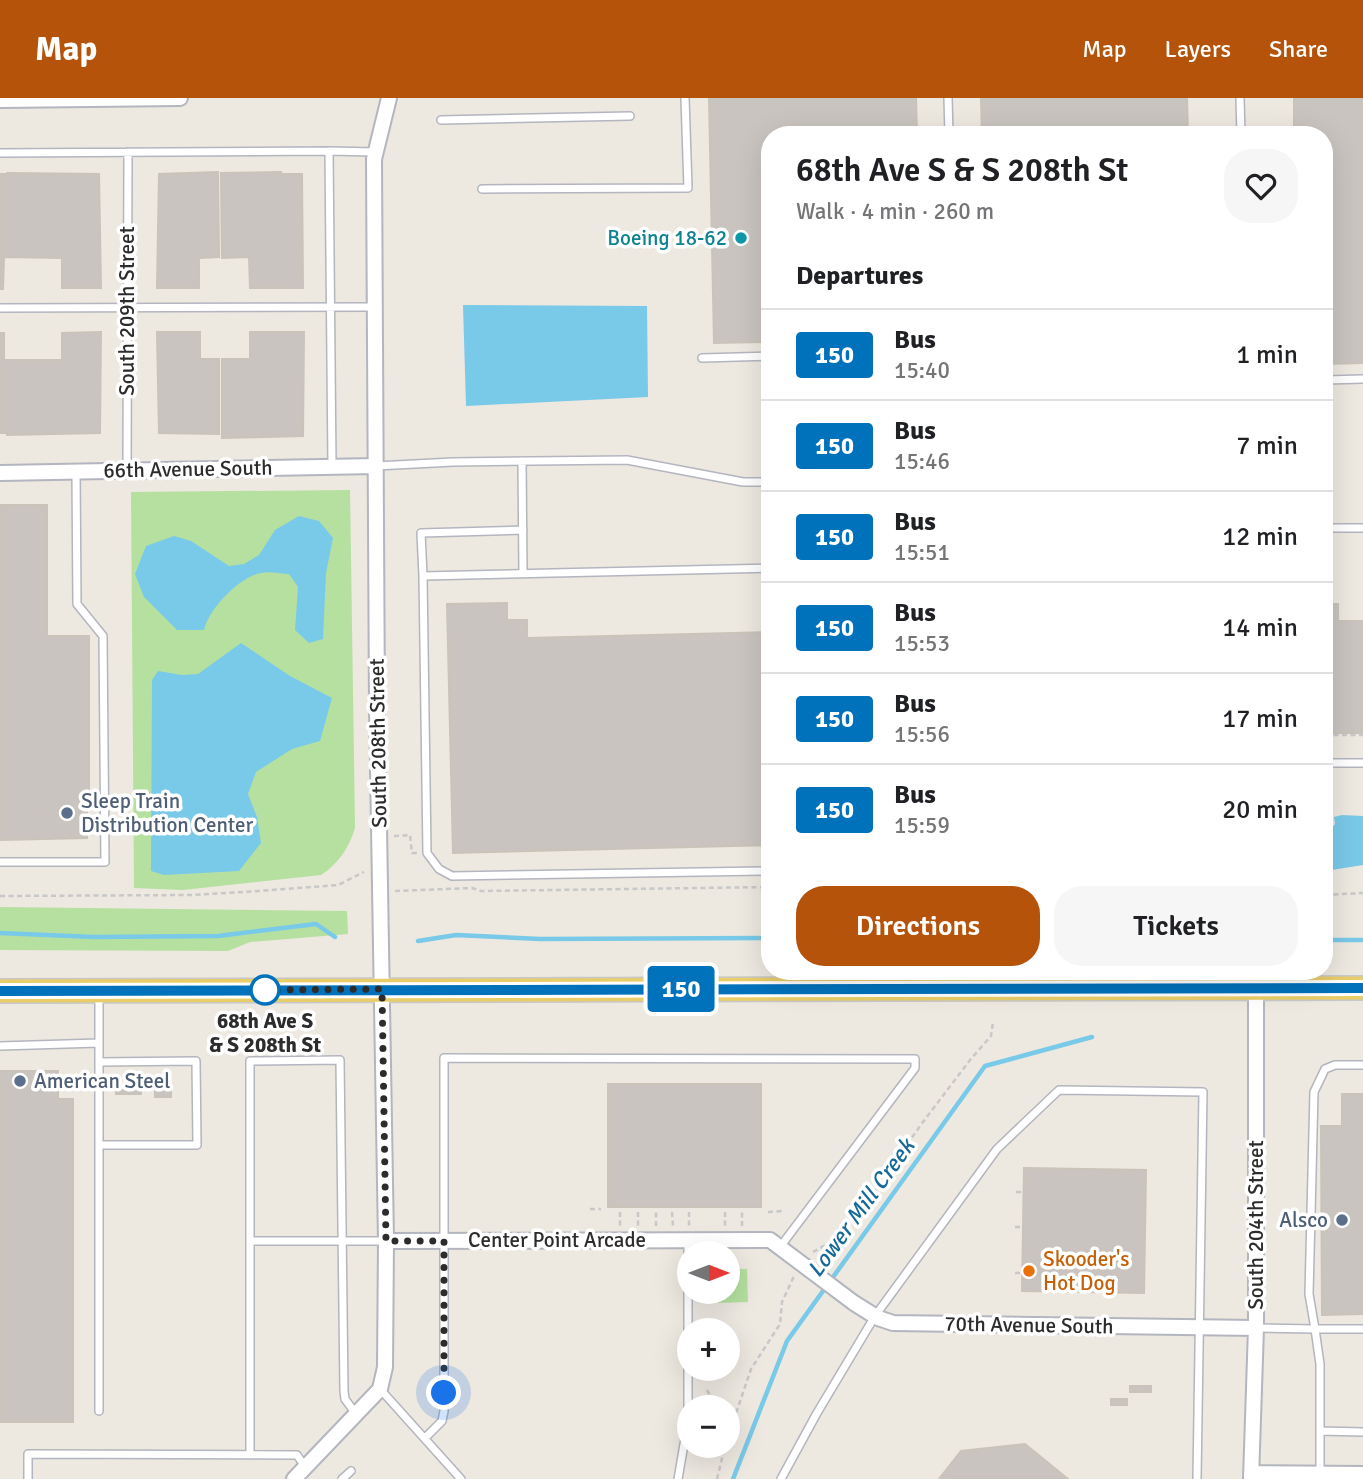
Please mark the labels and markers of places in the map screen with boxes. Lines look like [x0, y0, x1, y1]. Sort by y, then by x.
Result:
place label: Boeing 18-62 [607, 225, 727, 251]
marker: Boeing 18-62 [733, 230, 749, 246]
place label: Sleep Train Distribution Center [81, 788, 254, 838]
marker: Sleep Train Distribution Center [59, 805, 75, 821]
marker: 68th Ave S & S 208th St [250, 975, 280, 1005]
place label: 68th Ave S & S 208th St [209, 1008, 321, 1058]
place label: American Steel [34, 1068, 171, 1094]
marker: American Steel [12, 1073, 28, 1089]
place label: Alsco [1279, 1207, 1328, 1233]
marker: Alsco [1334, 1212, 1350, 1228]
place label: Skooder's Hot Dog [1043, 1246, 1130, 1296]
marker: Skooder's Hot Dog [1021, 1263, 1037, 1279]

